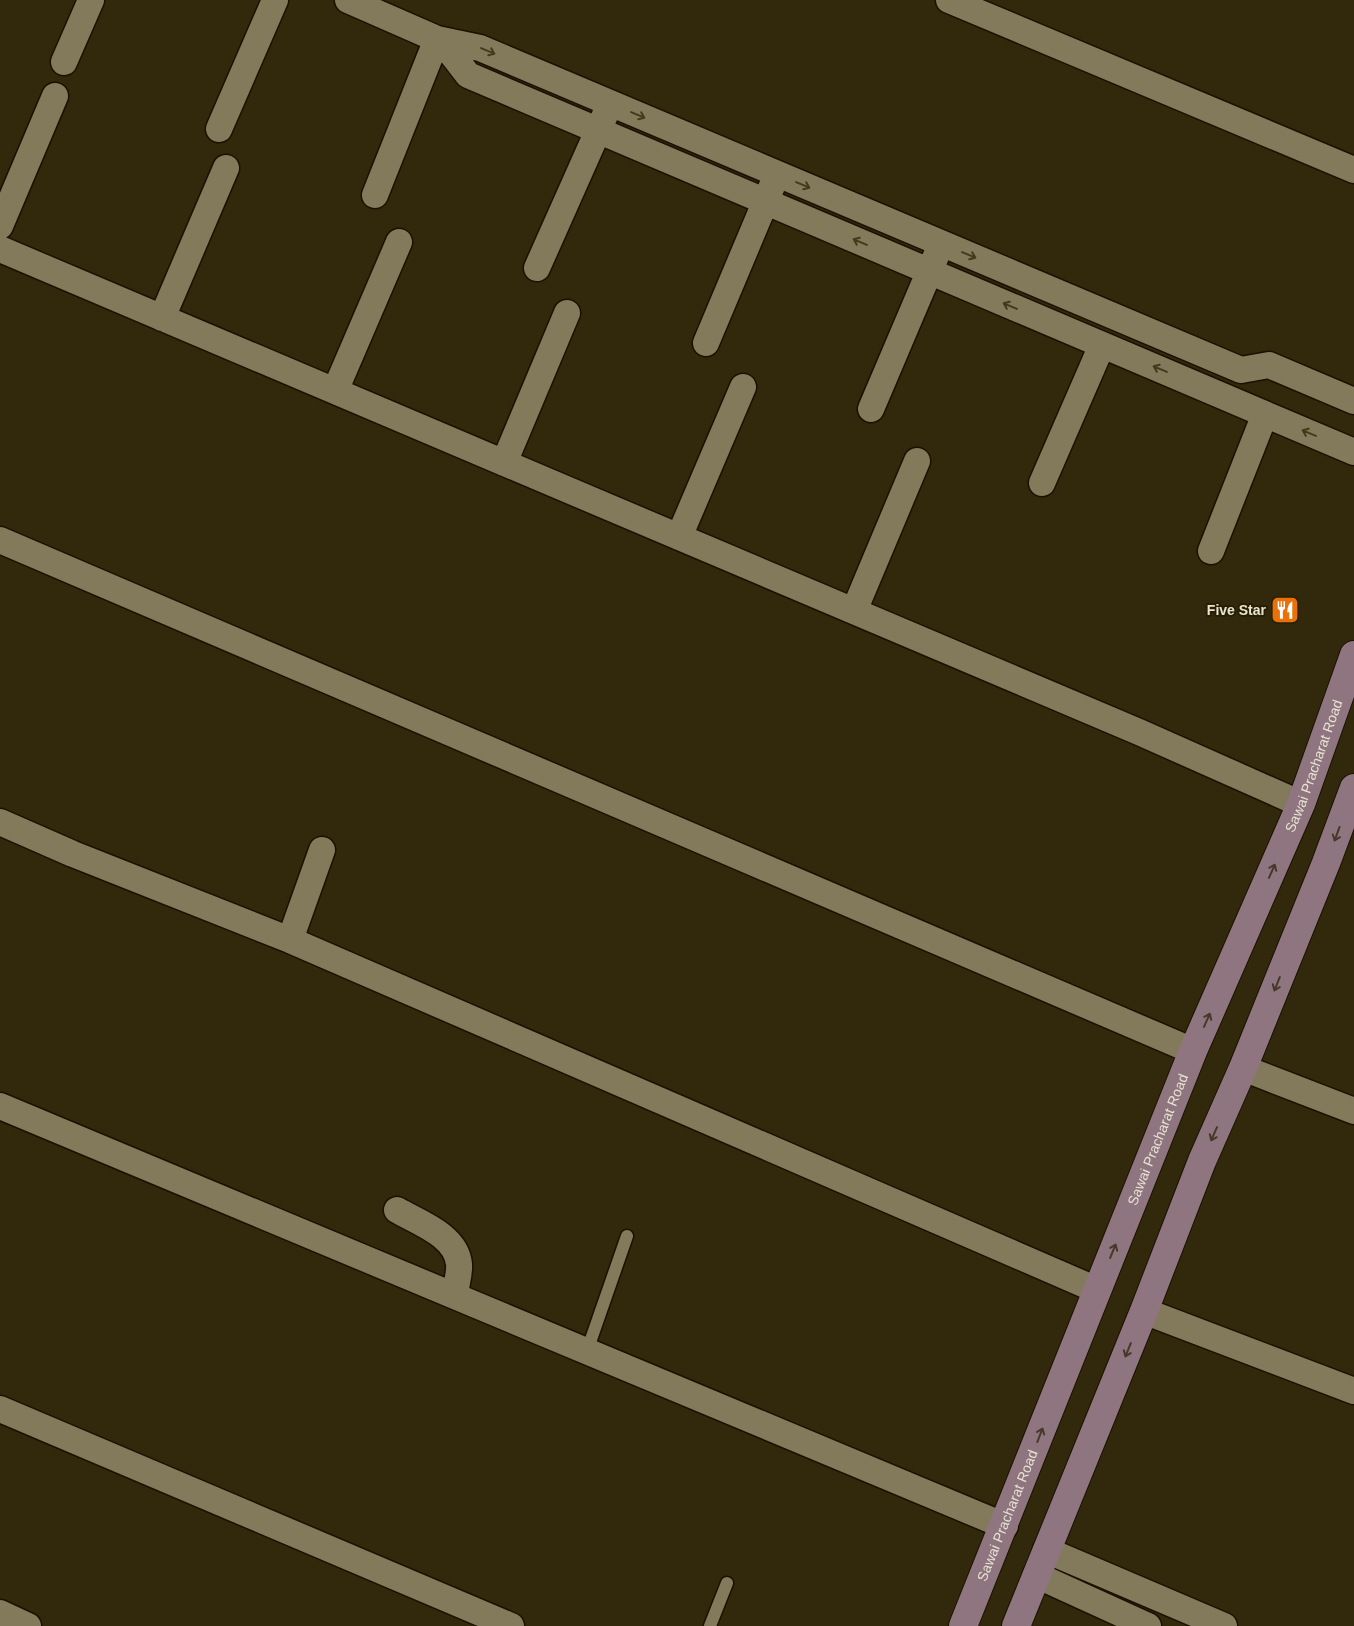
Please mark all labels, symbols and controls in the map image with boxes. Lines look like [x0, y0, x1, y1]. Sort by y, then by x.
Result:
one-way arrow [480, 47, 495, 57]
one-way arrow [630, 111, 645, 120]
one-way arrow [795, 181, 810, 190]
one-way arrow [853, 237, 868, 246]
one-way arrow [961, 251, 976, 261]
one-way arrow [1003, 301, 1018, 310]
one-way arrow [1153, 364, 1168, 374]
one-way arrow [1302, 428, 1317, 437]
restaurant icon: Five Star [1270, 595, 1300, 625]
place label: Five Star [1207, 602, 1267, 618]
street label: Sawai Pracharat Road [1282, 697, 1345, 835]
one-way arrow [1332, 825, 1341, 841]
one-way arrow [1268, 863, 1277, 878]
one-way arrow [1272, 976, 1281, 992]
one-way arrow [1202, 1013, 1212, 1028]
street label: Sawai Pracharat Road [1124, 1071, 1191, 1208]
one-way arrow [1209, 1126, 1219, 1141]
one-way arrow [1108, 1244, 1118, 1259]
one-way arrow [1123, 1342, 1133, 1357]
one-way arrow [1036, 1428, 1045, 1443]
street label: Sawai Pracharat Road [974, 1447, 1041, 1584]

